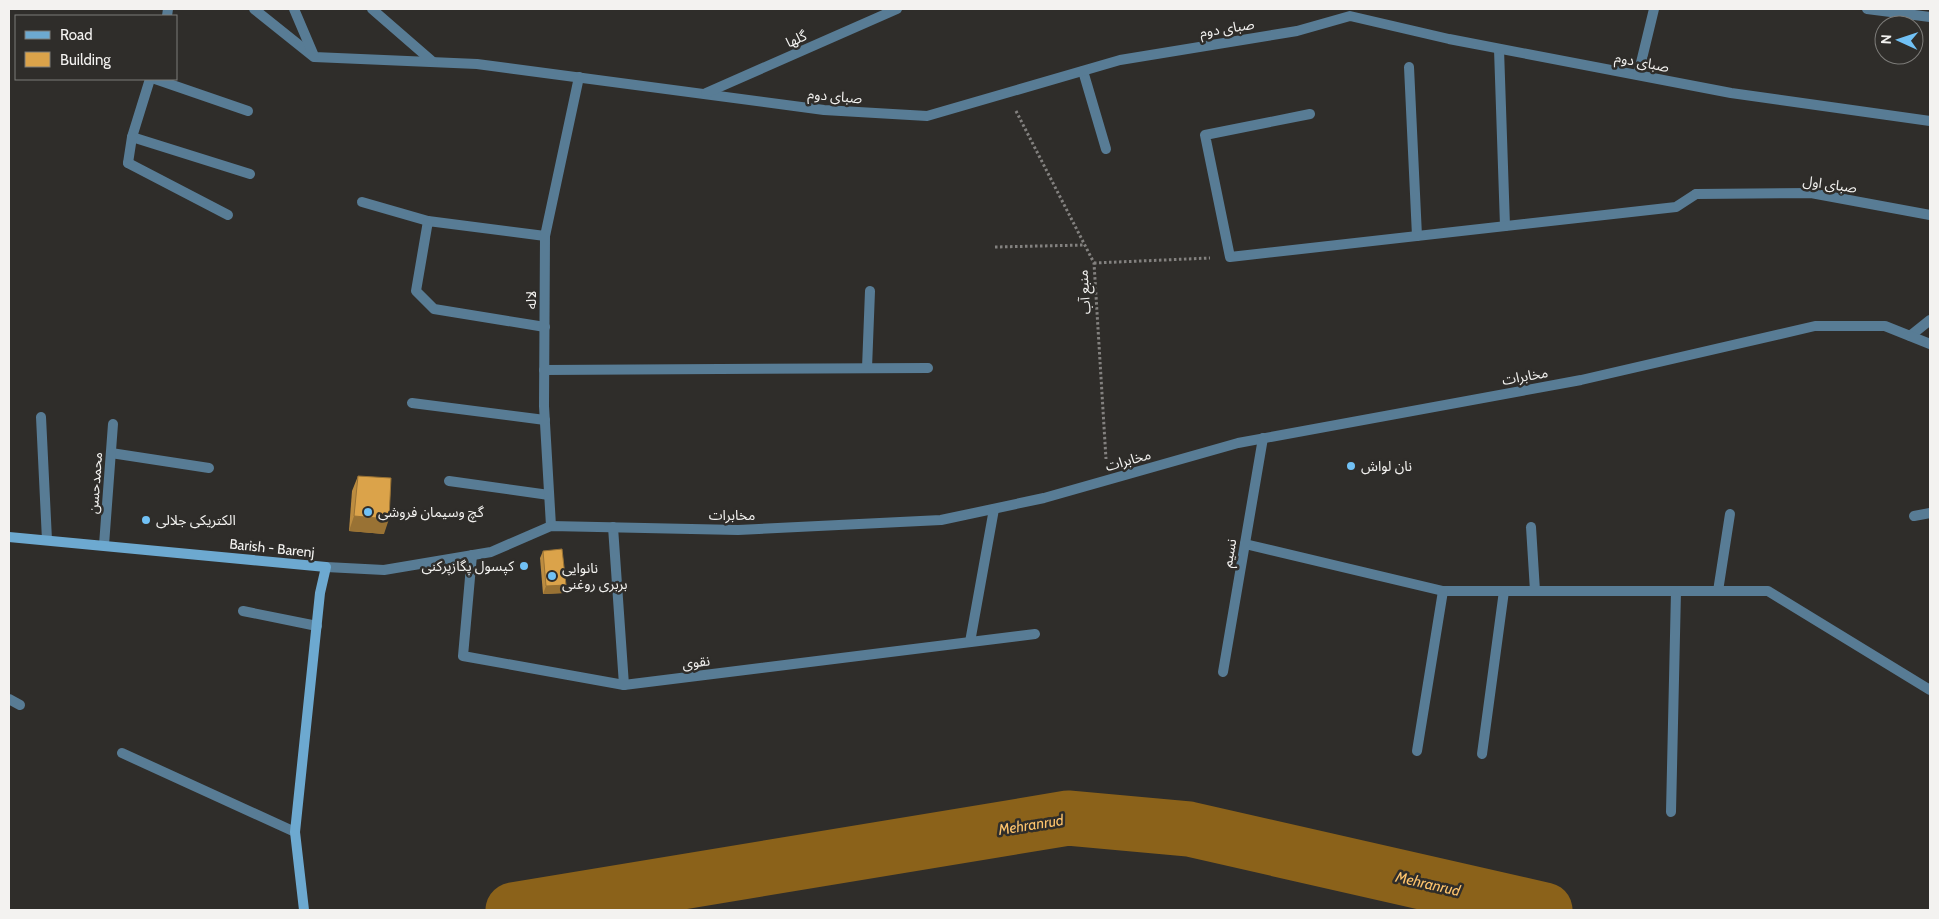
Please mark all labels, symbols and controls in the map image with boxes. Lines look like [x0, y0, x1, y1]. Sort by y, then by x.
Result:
legend [15, 15, 178, 80]
street label: صبای دوم [1198, 15, 1256, 43]
north arrow [1874, 15, 1924, 65]
text: Road [60, 26, 93, 44]
street label: گلها [783, 26, 810, 52]
text: N [1877, 34, 1895, 45]
street label: صبای دوم [1613, 48, 1671, 78]
text: Building [60, 51, 111, 69]
street label: صبای دوم [807, 85, 864, 109]
street label: صبای اول [1802, 171, 1859, 197]
street label: منبع آب [1073, 269, 1097, 315]
street label: لاله [522, 291, 540, 309]
street label: مخابرات [1501, 363, 1549, 389]
street label: مخابرات [1103, 445, 1153, 475]
street label: محمدحسن [84, 451, 106, 515]
place label: نان لواش [1361, 457, 1412, 475]
marker: نان لواش [1345, 460, 1357, 472]
place label: گچ وسیمان فروشی [378, 503, 484, 523]
marker: گچ وسیمان فروشی [362, 506, 374, 518]
street label: مخابرات [709, 506, 755, 524]
place label: الکتریکی جلالی [156, 511, 236, 529]
marker: الکتریکی جلالی [140, 514, 152, 526]
street label: Barish - Barenj [229, 535, 315, 561]
street label: نسیم [1218, 537, 1242, 569]
place label: کپسول پگازپرکنی [421, 557, 514, 576]
place label: نانوایی بربری روغنی [562, 559, 628, 593]
marker: کپسول پگازپرکنی [518, 560, 530, 572]
marker: نانوایی بربری روغنی [546, 570, 558, 582]
street label: نقوی [681, 651, 711, 673]
water label: Mehranrud [996, 811, 1066, 839]
water label: Mehranrud [1393, 868, 1463, 900]

